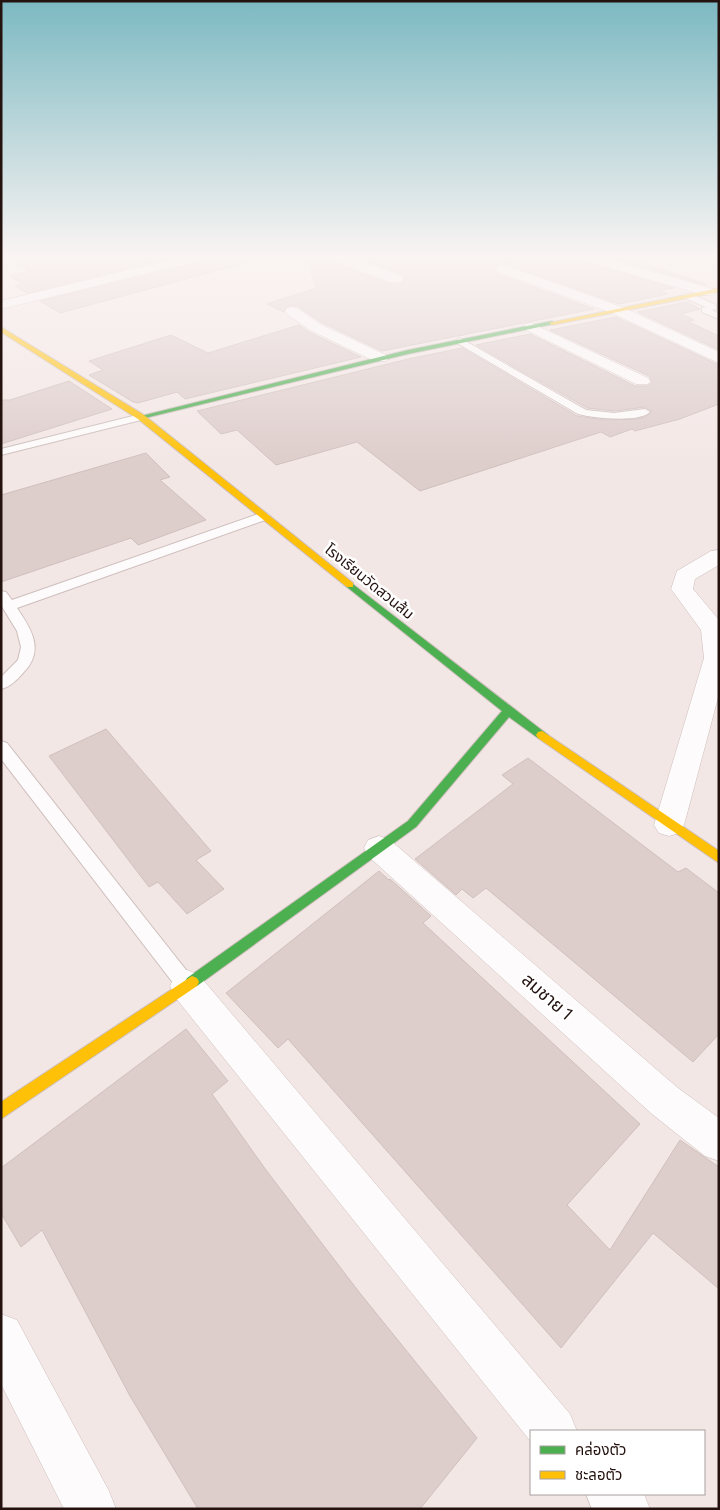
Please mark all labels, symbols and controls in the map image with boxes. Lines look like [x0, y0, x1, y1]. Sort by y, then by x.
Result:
street label: โรงเรียนวัดสวนส้ม [322, 540, 418, 622]
street label: สมชาย 1 [518, 968, 578, 1024]
legend [530, 1430, 705, 1495]
text: คล่องตัว [575, 1440, 626, 1458]
text: ชะลอตัว [575, 1465, 622, 1483]

